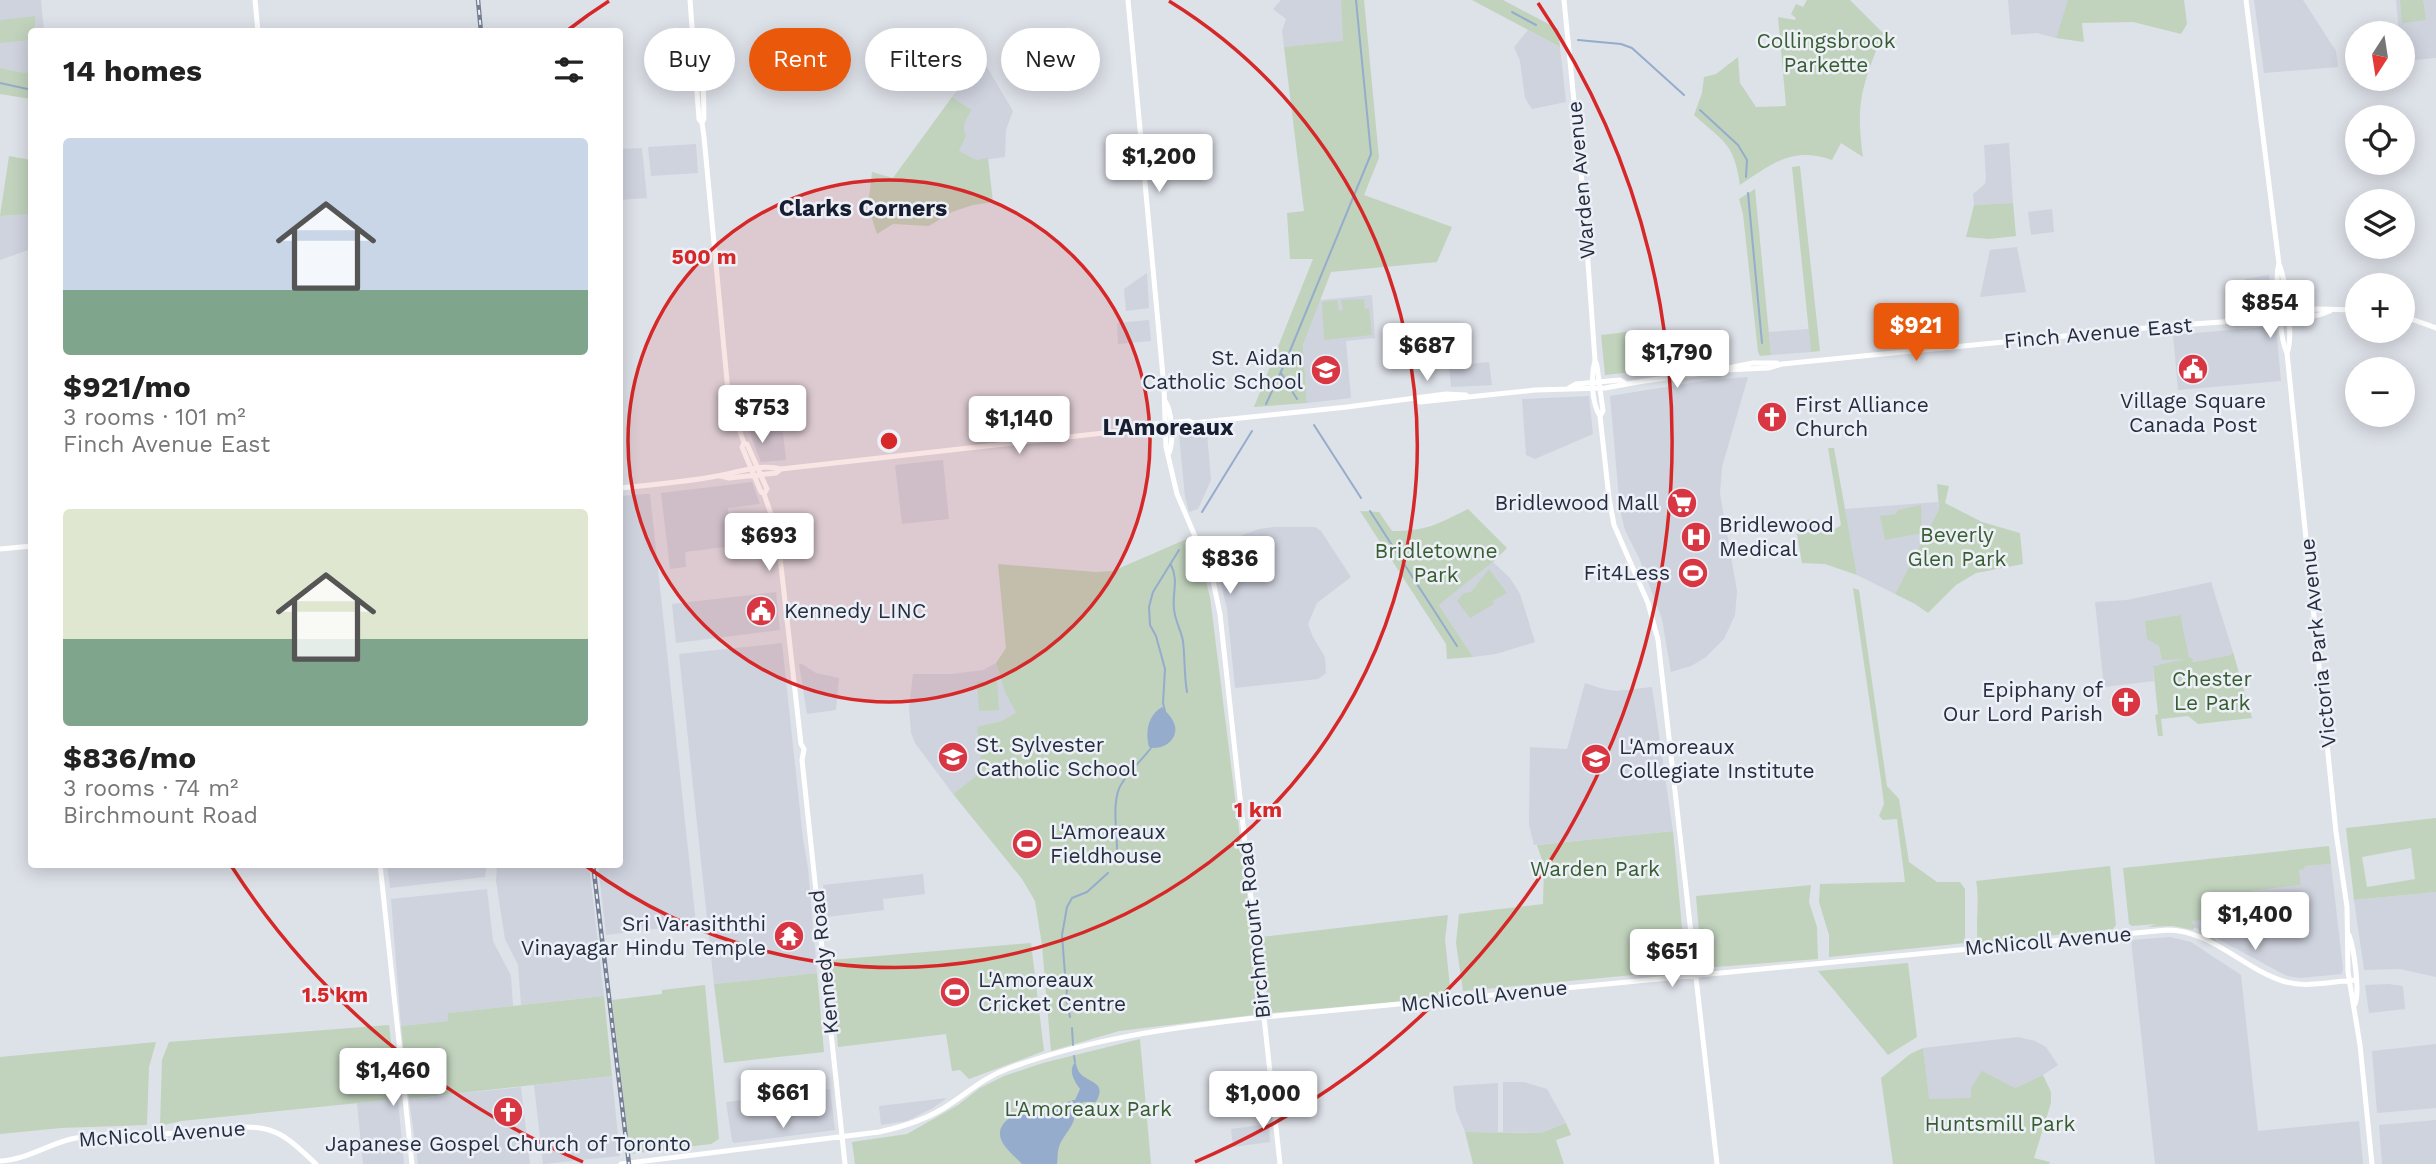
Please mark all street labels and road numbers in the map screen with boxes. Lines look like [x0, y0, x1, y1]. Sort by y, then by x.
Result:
street label: Warden Avenue [1561, 100, 1600, 260]
street label: Finch Avenue East [2003, 312, 2193, 353]
street label: Victoria Park Avenue [2294, 537, 2341, 749]
street label: Birchmount Road [1232, 840, 1275, 1020]
street label: Kennedy Road [803, 889, 844, 1035]
street label: McNicoll Avenue [1963, 921, 2133, 960]
street label: McNicoll Avenue [1399, 974, 1569, 1017]
street label: McNicoll Avenue [77, 1115, 246, 1152]

